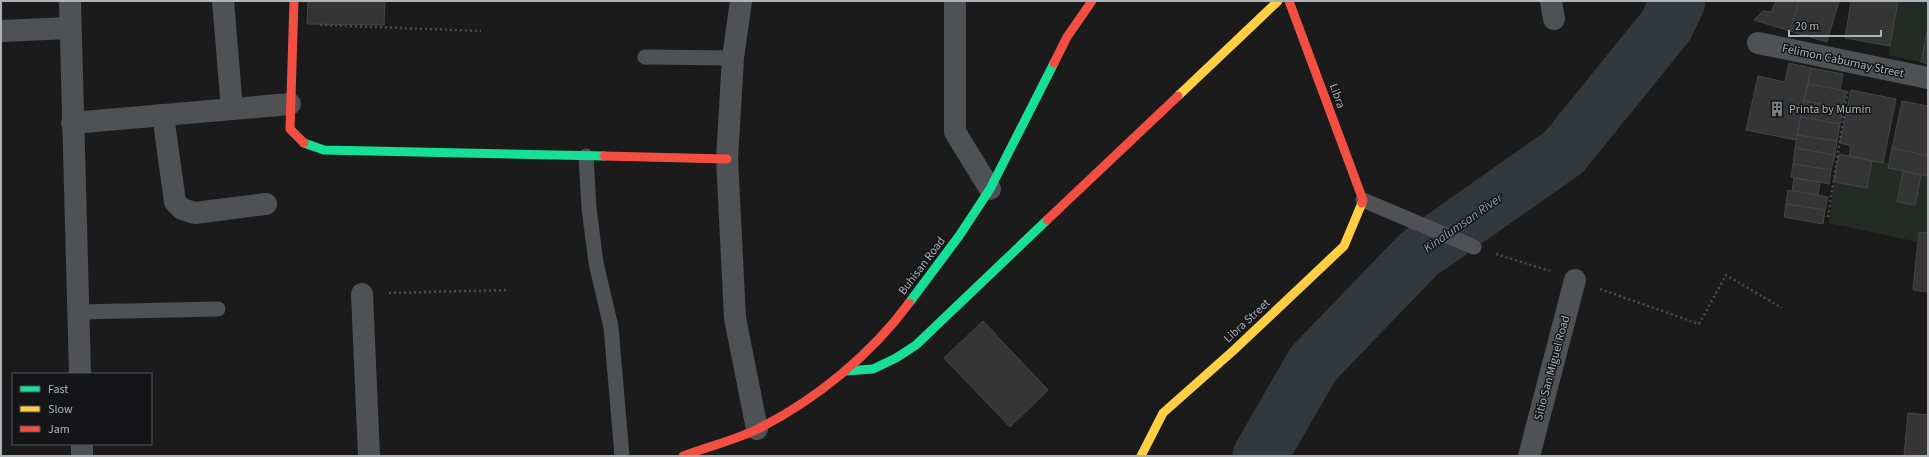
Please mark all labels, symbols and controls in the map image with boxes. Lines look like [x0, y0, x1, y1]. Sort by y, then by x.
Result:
scale bar [1789, 12, 1881, 38]
text: 20 m [1795, 18, 1819, 35]
street label: Felimon Caburnay Street [1781, 40, 1905, 82]
street label: Libra [1325, 81, 1349, 111]
building icon: Printa by Mumin [1768, 100, 1786, 118]
place label: Printa by Mumin [1789, 101, 1871, 118]
water label: Kinalumsan River [1420, 189, 1507, 257]
street label: Buhisan Road [894, 233, 950, 299]
street label: Libra Street [1220, 295, 1274, 347]
street label: Sitio San Miguel Road [1530, 314, 1574, 422]
legend [12, 373, 152, 445]
text: Fast [48, 381, 68, 398]
text: Slow [48, 401, 73, 418]
text: Jam [48, 421, 70, 438]

